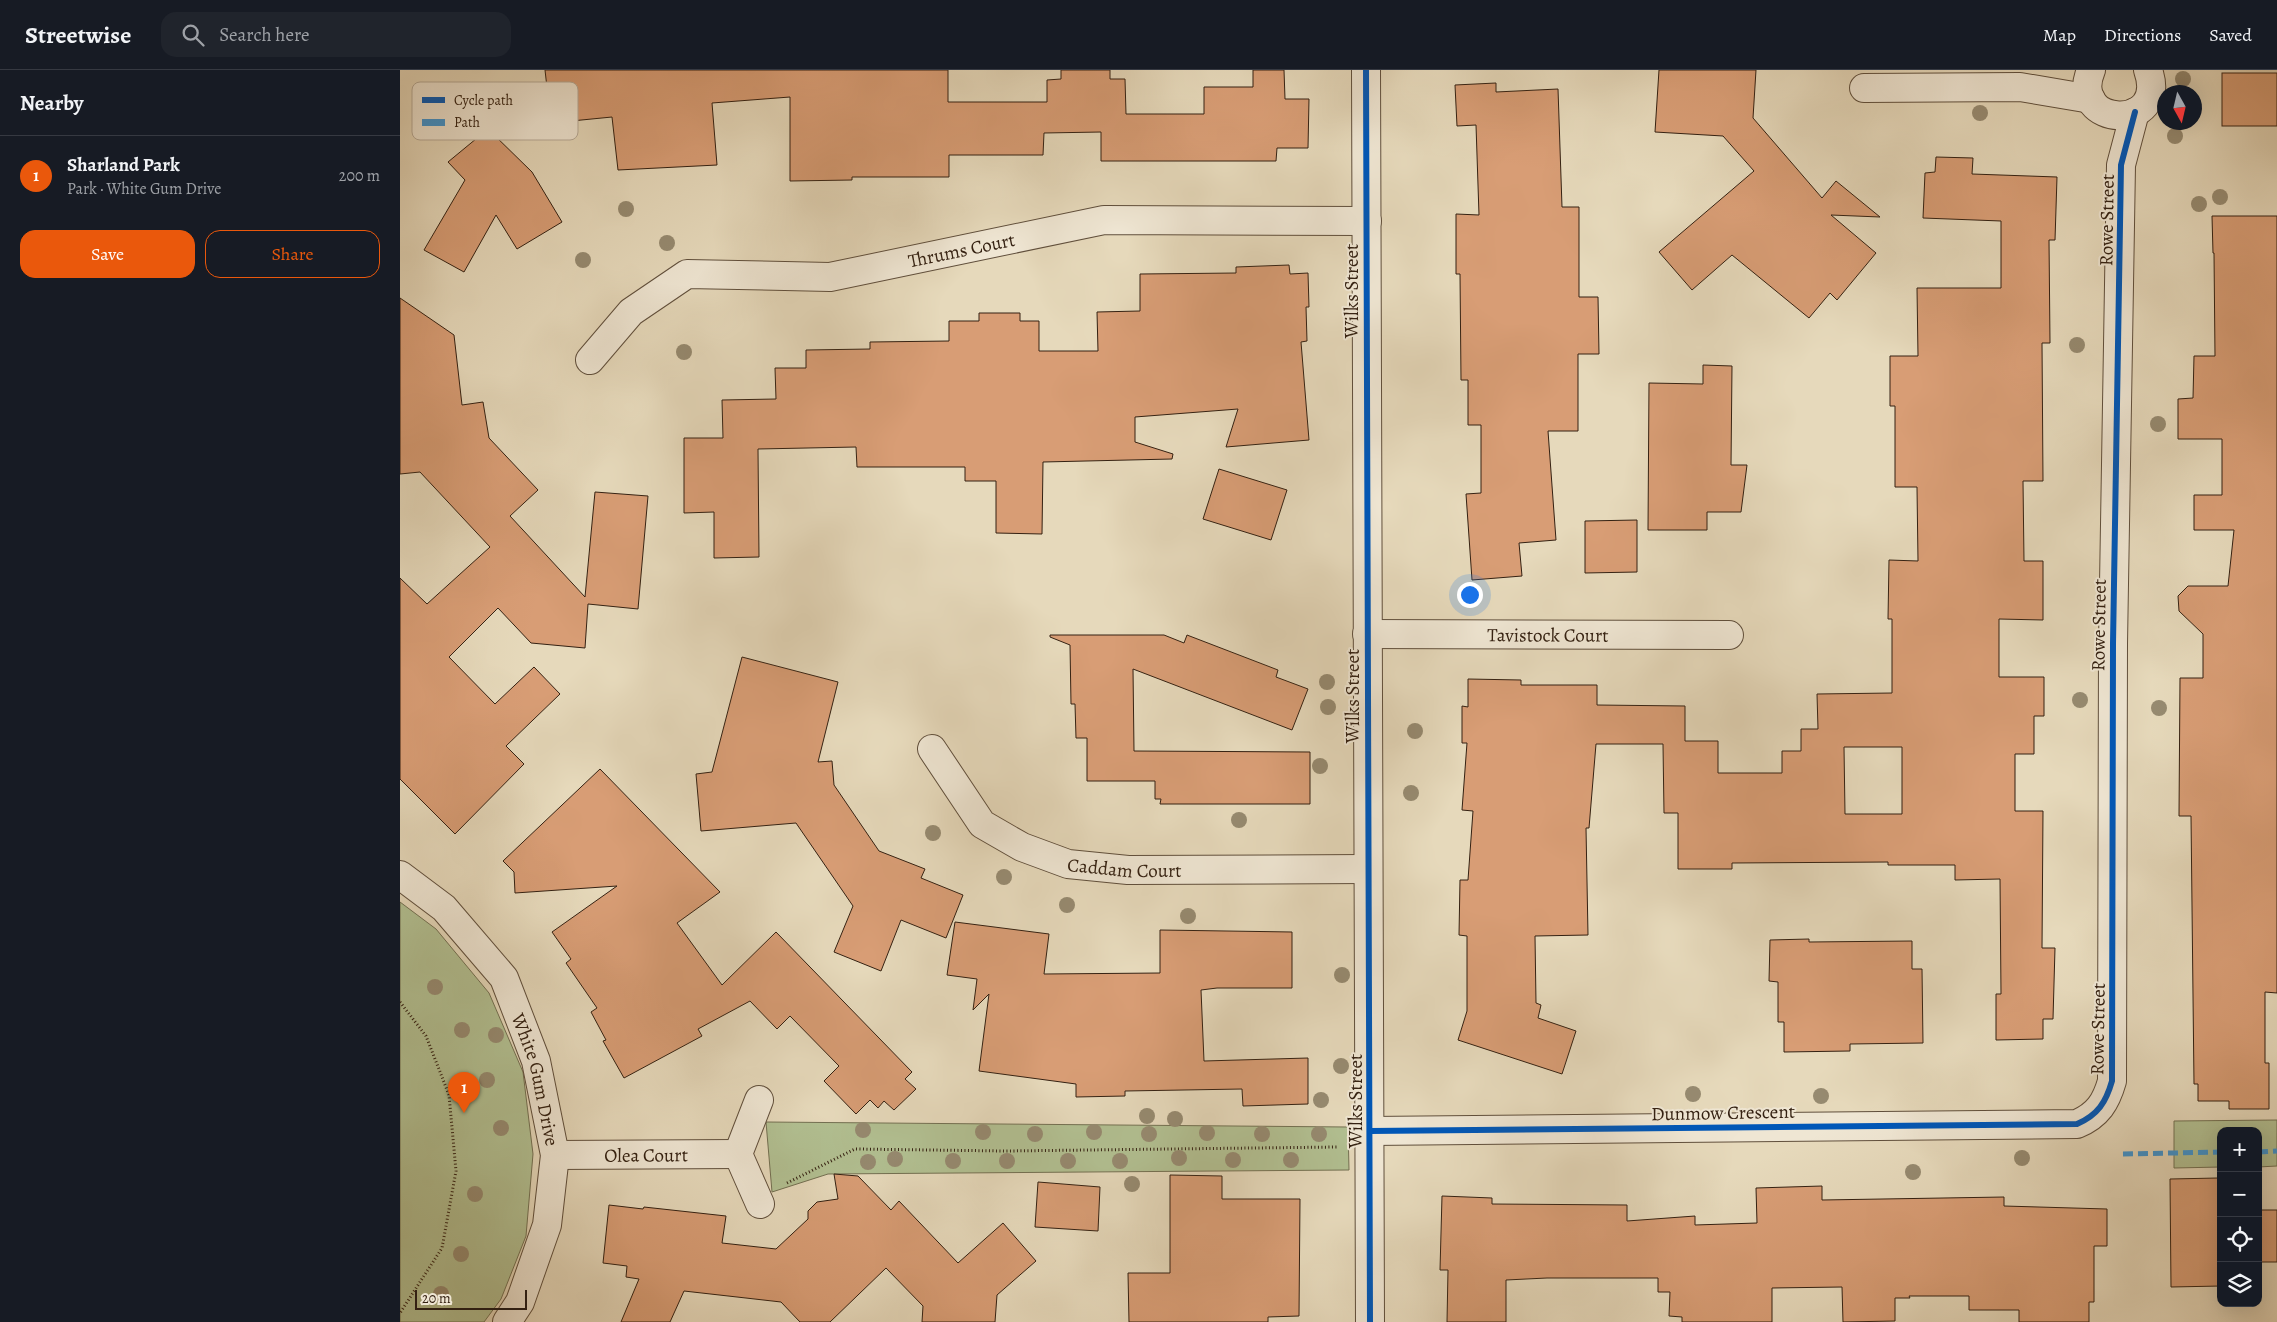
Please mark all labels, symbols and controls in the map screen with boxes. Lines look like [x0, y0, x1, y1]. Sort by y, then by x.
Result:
search box [161, 12, 511, 57]
text: Streetwise [25, 19, 131, 51]
icon: search [179, 21, 207, 49]
text: Search here [219, 22, 310, 48]
text: Map [2043, 23, 2076, 47]
text: Directions [2104, 23, 2181, 47]
text: Saved [2209, 23, 2252, 47]
legend [412, 82, 578, 140]
north arrow [2157, 85, 2202, 130]
text: Nearby [20, 89, 83, 117]
text: Cycle path [454, 91, 514, 110]
text: Path [454, 113, 481, 132]
text: Sharland Park [67, 152, 180, 178]
text: 1 [33, 165, 39, 187]
text: 200 m [339, 165, 380, 187]
street label: Rowe Street [2093, 174, 2121, 266]
text: Park · White Gum Drive [67, 178, 221, 200]
street label: Thrums Court [906, 227, 1017, 274]
button: Save [20, 230, 195, 278]
button: Share [205, 230, 380, 278]
street label: Wilks Street [1339, 244, 1365, 339]
street label: Rowe Street [2085, 579, 2113, 671]
your location [1457, 582, 1483, 608]
street label: Tavistock Court [1487, 622, 1609, 649]
street label: Wilks Street [1340, 649, 1366, 744]
street label: Caddam Court [1066, 852, 1182, 884]
street label: Rowe Street [2084, 983, 2112, 1075]
street label: White Gum Drive [504, 1009, 565, 1148]
street label: Wilks Street [1343, 1054, 1369, 1149]
pin: 1 [448, 1072, 480, 1113]
street label: Dunmow Crescent [1651, 1099, 1795, 1127]
map controls [2217, 1127, 2262, 1307]
button: + [2217, 1127, 2262, 1172]
street label: Olea Court [604, 1142, 688, 1169]
button: − [2217, 1172, 2262, 1217]
button: locate [2217, 1217, 2262, 1262]
button: layers [2217, 1262, 2262, 1307]
scale bar [415, 1287, 528, 1310]
text: 20 m [422, 1289, 451, 1308]

